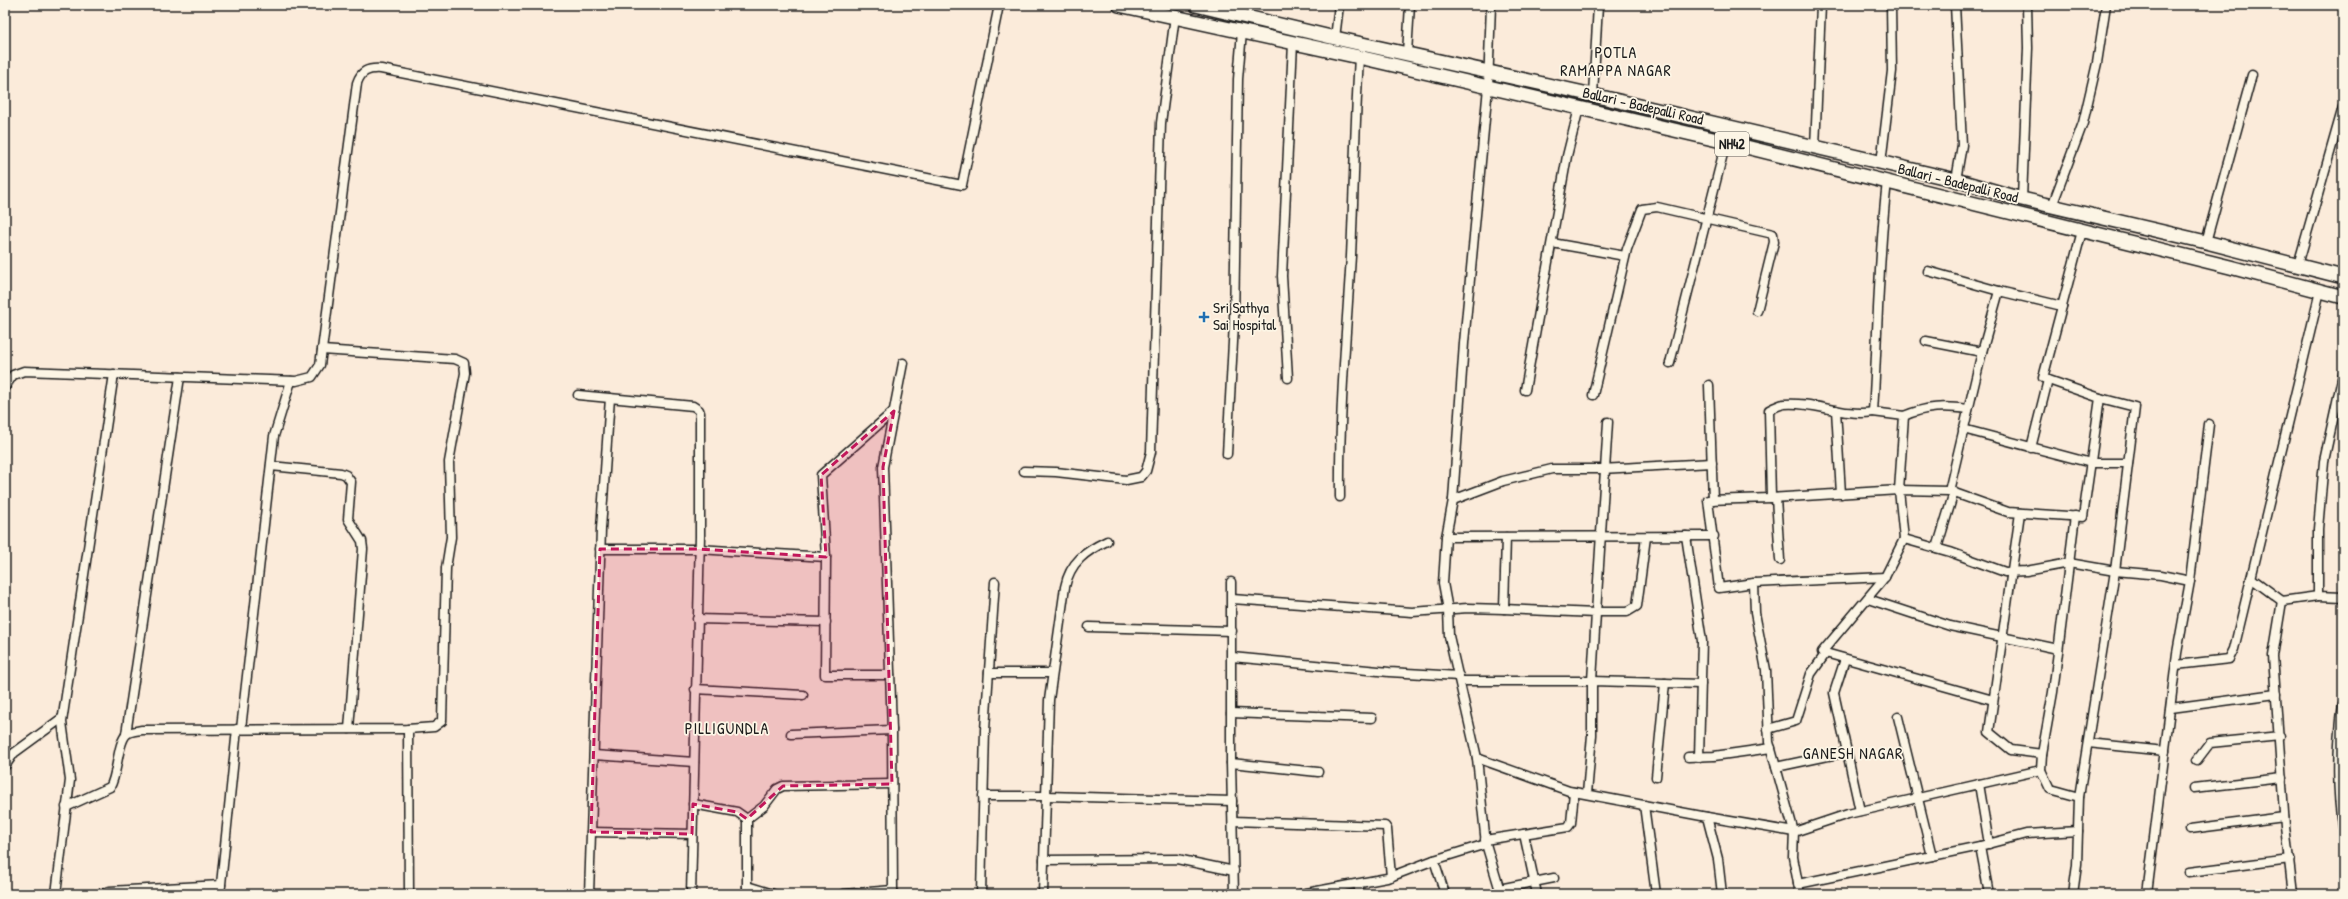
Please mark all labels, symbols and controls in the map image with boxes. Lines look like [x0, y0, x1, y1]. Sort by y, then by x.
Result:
district label: POTLA RAMAPPA NAGAR [1560, 41, 1672, 81]
street label: Ballari - Badepalli Road [1581, 81, 1706, 130]
road number: NH42 [1715, 132, 1749, 156]
street label: Ballari - Badepalli Road [1896, 157, 2021, 208]
place label: Sri Sathya Sai Hospital [1213, 297, 1276, 335]
marker: Sri Sathya Sai Hospital [1198, 311, 1210, 323]
district label: PILLIGUNDLA [685, 717, 769, 739]
district label: GANESH NAGAR [1803, 742, 1903, 764]

